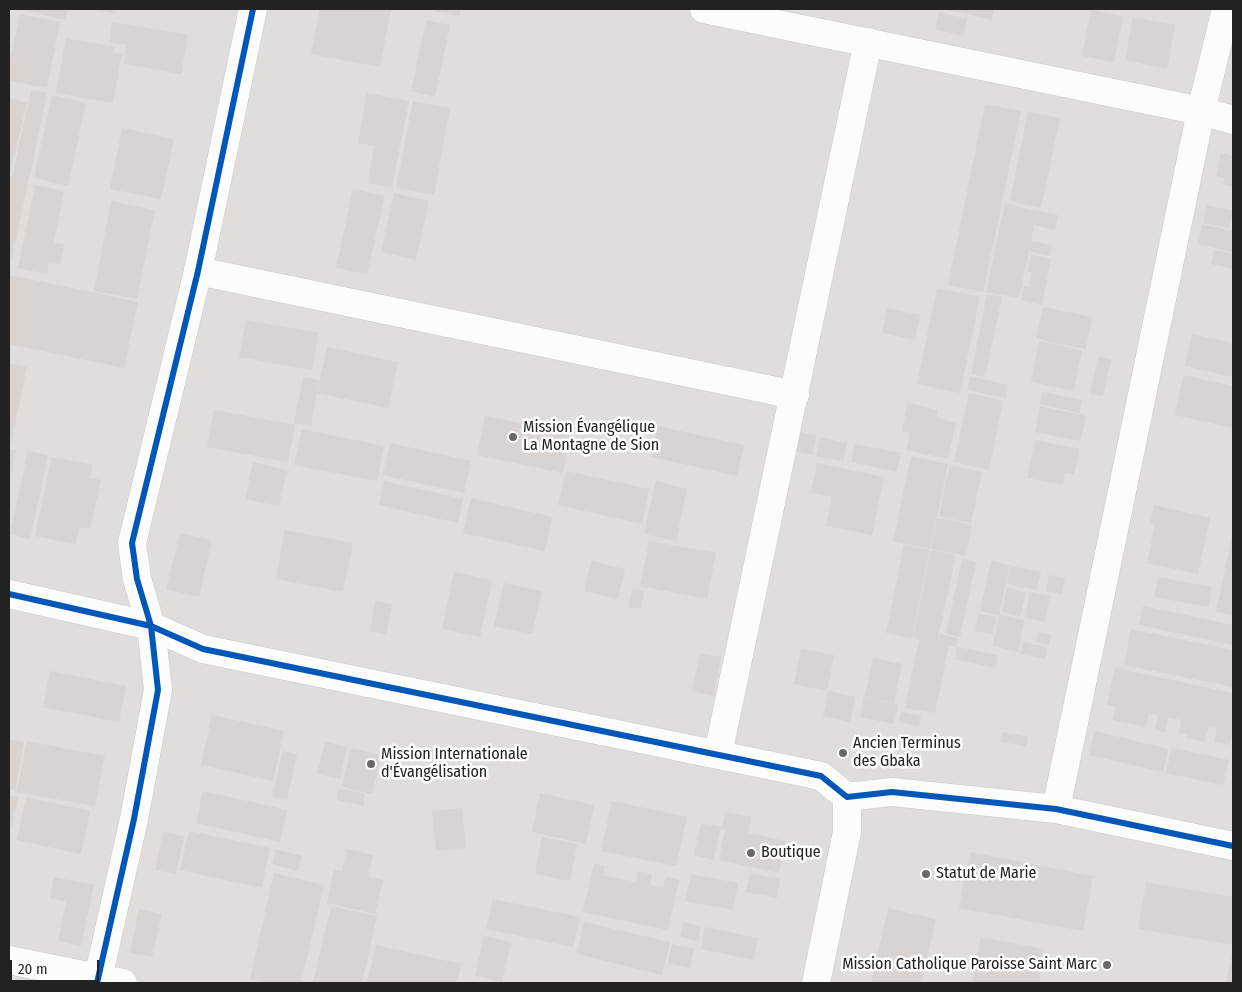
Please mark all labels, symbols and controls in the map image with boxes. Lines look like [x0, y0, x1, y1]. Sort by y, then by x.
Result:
place label: Mission Évangélique La Montagne de Sion [523, 418, 659, 456]
marker: Mission Évangélique La Montagne de Sion [507, 431, 519, 443]
place label: Ancien Terminus des Gbaka [853, 734, 961, 772]
place label: Mission Internationale d'Évangélisation [381, 745, 528, 783]
marker: Ancien Terminus des Gbaka [837, 747, 849, 759]
marker: Mission Internationale d'Évangélisation [365, 758, 377, 770]
place label: Boutique [761, 843, 821, 863]
marker: Boutique [745, 847, 757, 859]
place label: Statut de Marie [936, 864, 1036, 884]
marker: Statut de Marie [920, 868, 932, 880]
scale bar [12, 950, 101, 982]
place label: Mission Catholique Paroisse Saint Marc [842, 955, 1097, 975]
marker: Mission Catholique Paroisse Saint Marc [1101, 959, 1113, 971]
text: 20 m [18, 960, 48, 978]

